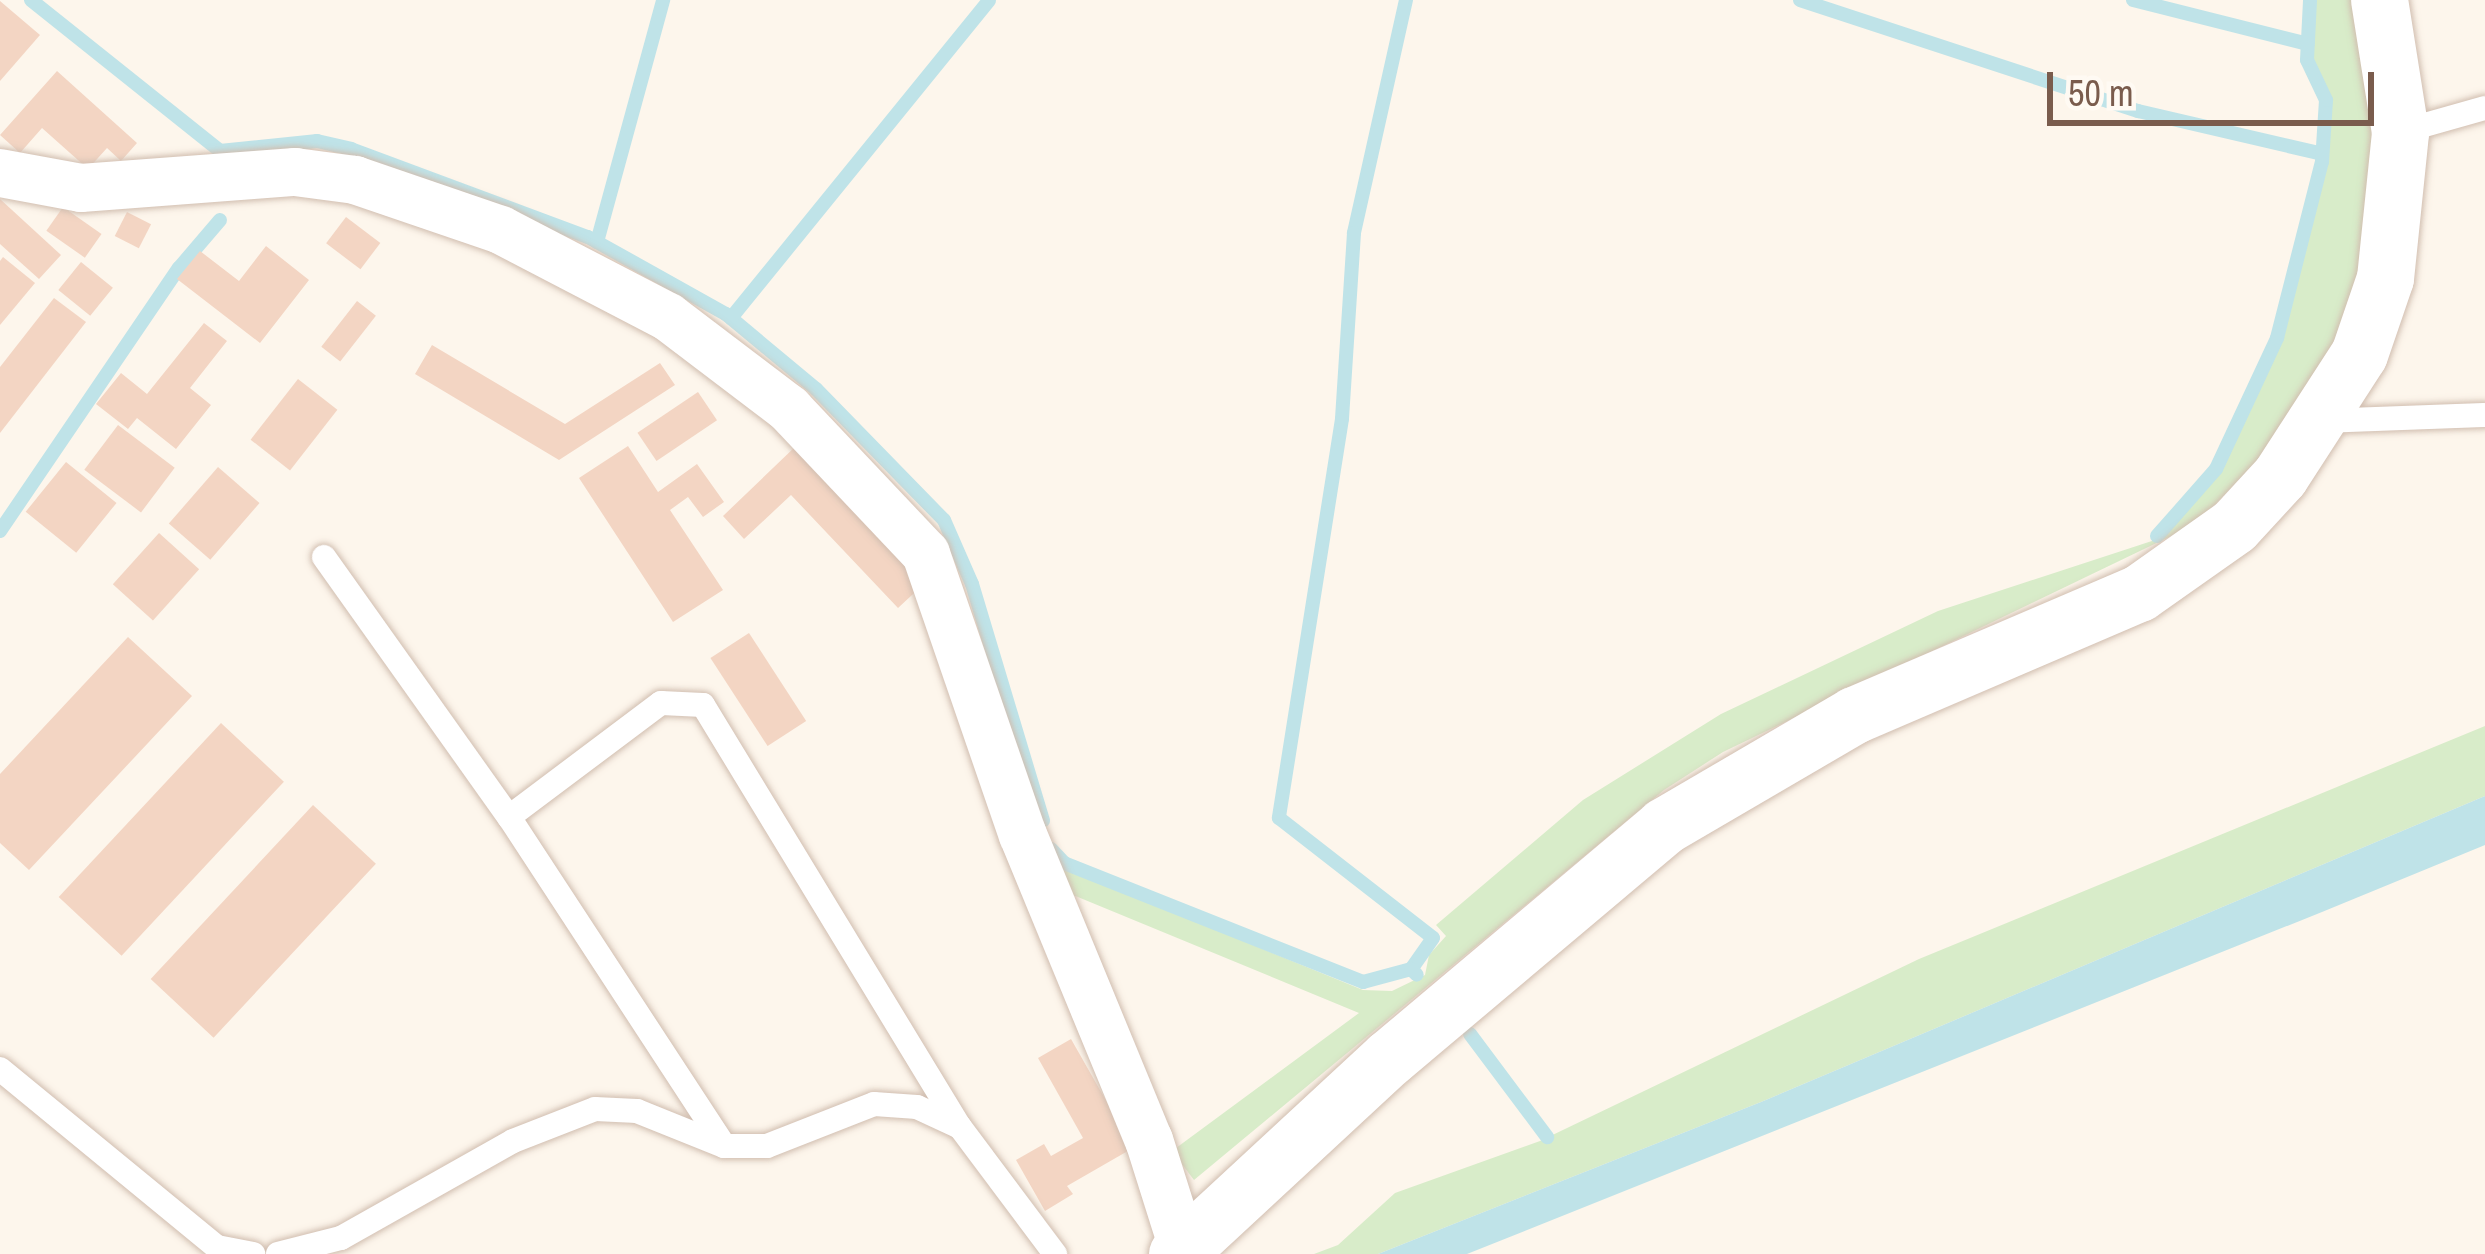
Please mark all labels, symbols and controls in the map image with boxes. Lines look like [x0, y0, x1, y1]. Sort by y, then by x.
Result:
scale bar [2053, 48, 2380, 122]
text: 50 m [2068, 69, 2134, 117]

